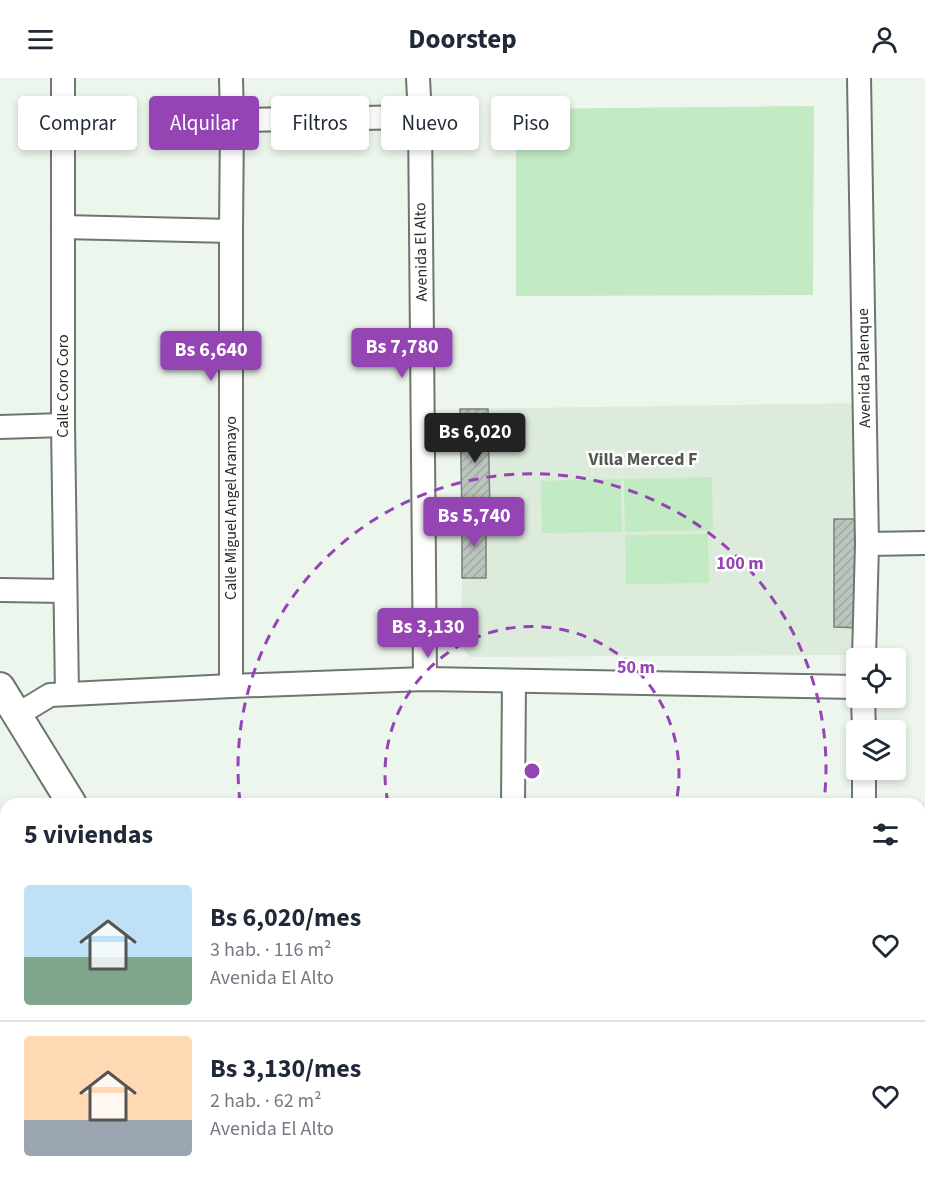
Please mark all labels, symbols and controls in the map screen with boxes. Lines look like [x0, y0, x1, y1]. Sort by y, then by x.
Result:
text: Doorstep [408, 20, 517, 59]
icon: menu [24, 23, 57, 56]
icon: person [868, 23, 901, 56]
chip: Comprar [18, 96, 137, 150]
chip: Alquilar [149, 96, 259, 150]
chip: Filtros [271, 96, 369, 150]
chip: Nuevo [381, 96, 479, 150]
chip: Piso [491, 96, 570, 150]
street label: Avenida El Alto [409, 202, 433, 302]
street label: Avenida Palenque [852, 308, 876, 428]
pin: Bs 7,780 [340, 328, 464, 379]
pin: Bs 6,640 [149, 331, 273, 382]
text: Bs 7,780 [365, 333, 439, 361]
street label: Calle Coro Coro [52, 334, 74, 438]
text: Bs 6,640 [174, 336, 248, 364]
pin: Bs 6,020 [413, 413, 537, 464]
street label: Calle Miguel Angel Aramayo [220, 416, 242, 600]
text: Bs 6,020 [438, 418, 512, 446]
district label: Villa Merced F [588, 447, 697, 472]
pin: Bs 5,740 [412, 497, 536, 548]
text: Bs 5,740 [437, 502, 511, 530]
text: 100 m [716, 551, 764, 576]
pin: Bs 3,130 [366, 608, 490, 659]
text: Bs 3,130 [391, 613, 465, 641]
map controls [846, 648, 906, 780]
button: locate [846, 648, 906, 708]
text: 50 m [617, 655, 655, 680]
button: layers [846, 720, 906, 780]
centre of rings [522, 761, 542, 781]
text: 5 viviendas [24, 816, 153, 853]
icon: filters [869, 818, 902, 851]
text: Bs 6,020/mes [210, 899, 361, 936]
icon: home [72, 909, 144, 981]
icon: heart [869, 929, 902, 962]
text: 3 hab. · 116 m² [210, 936, 331, 964]
text: Avenida El Alto [210, 964, 334, 992]
text: Bs 3,130/mes [210, 1050, 361, 1087]
icon: home [72, 1060, 144, 1132]
icon: heart [869, 1080, 902, 1113]
text: 2 hab. · 62 m² [210, 1087, 322, 1115]
text: Avenida El Alto [210, 1115, 334, 1143]

